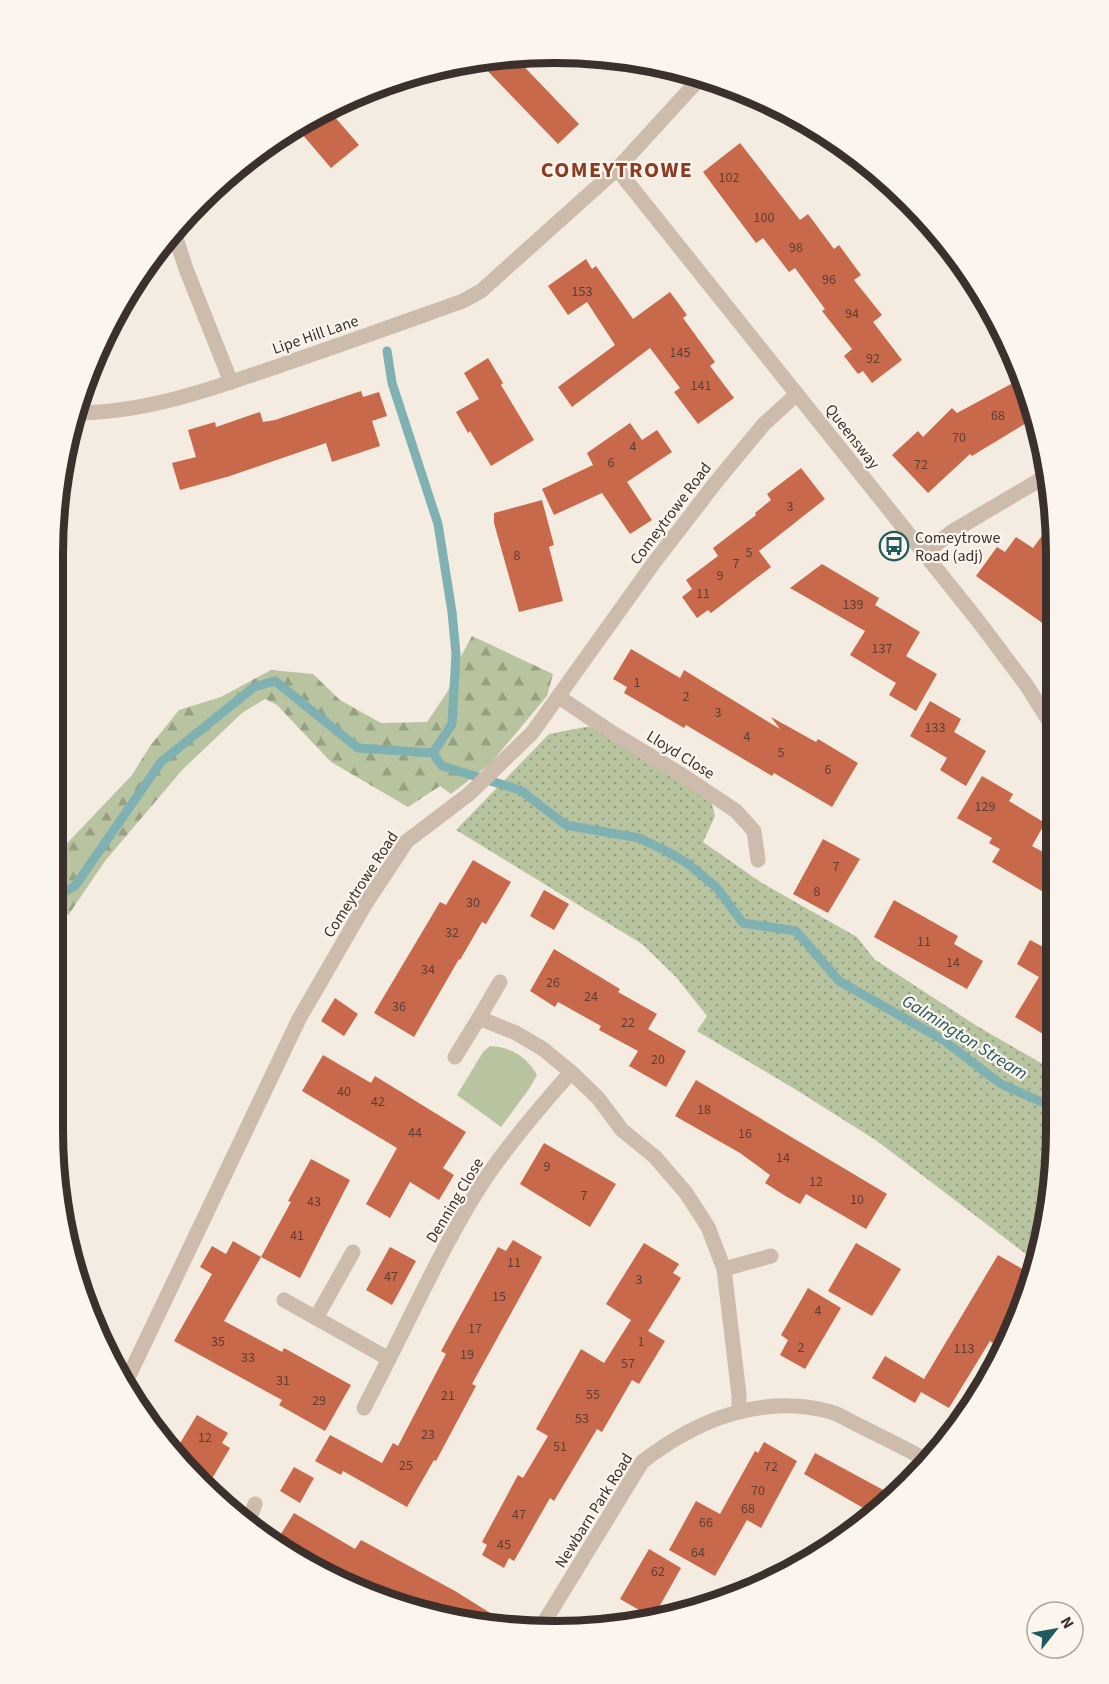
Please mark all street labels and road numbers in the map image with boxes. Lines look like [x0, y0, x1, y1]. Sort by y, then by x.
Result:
street label: Lipe Hill Lane [269, 310, 362, 360]
street label: Queensway [820, 399, 885, 474]
street label: Comeytrowe Road [625, 458, 717, 569]
street label: Lloyd Close [642, 725, 719, 784]
street label: Comeytrowe Road [318, 827, 404, 942]
street label: Denning Close [421, 1154, 489, 1247]
street label: Newbarn Park Road [550, 1449, 638, 1572]

